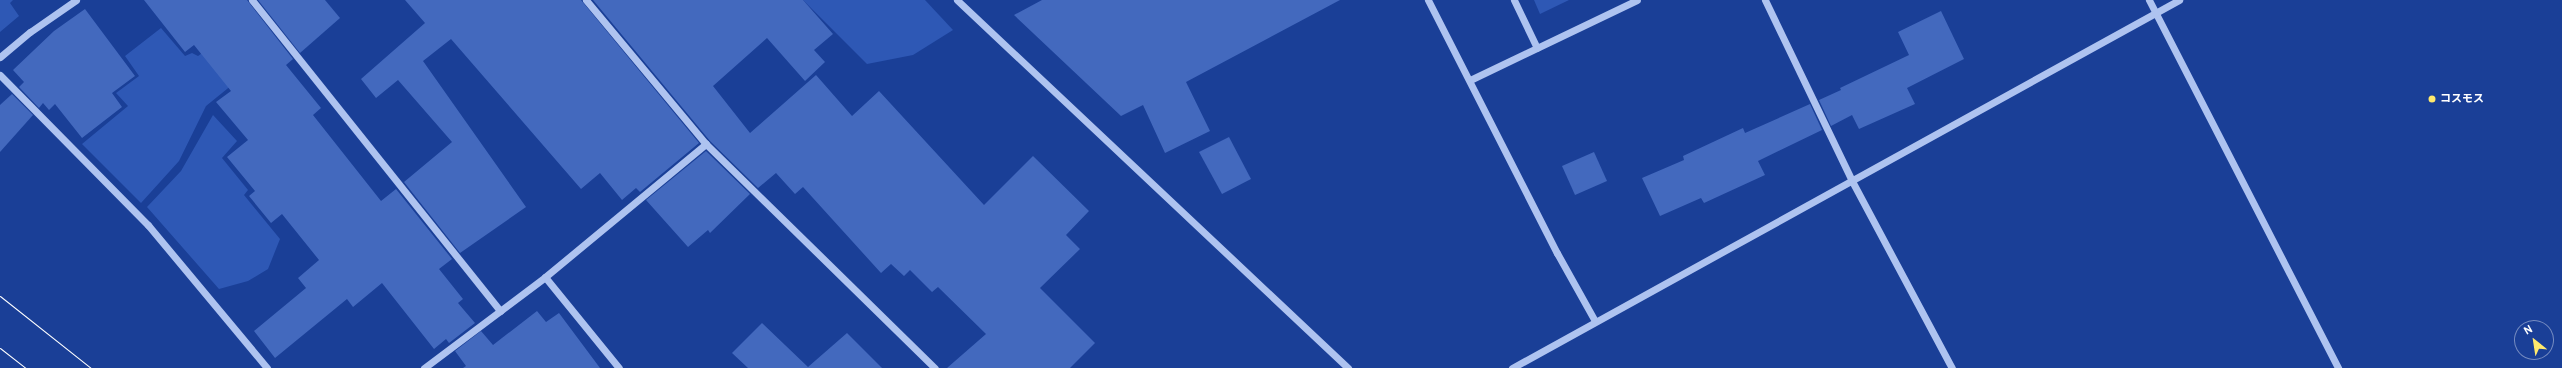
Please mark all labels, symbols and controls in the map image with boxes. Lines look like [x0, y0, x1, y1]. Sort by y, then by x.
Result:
place label: コスモス [2440, 92, 2484, 106]
marker: コスモス [2427, 94, 2437, 104]
north arrow [2514, 320, 2554, 360]
text: N [2522, 322, 2535, 339]

